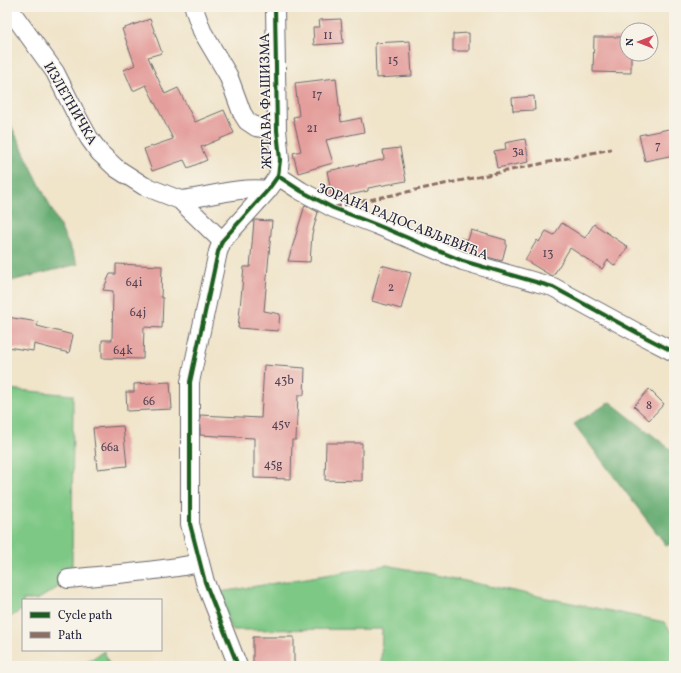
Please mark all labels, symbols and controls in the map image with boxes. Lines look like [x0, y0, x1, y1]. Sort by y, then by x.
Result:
north arrow [619, 22, 659, 62]
house number: 11 [323, 28, 333, 44]
street label: ЖРТАВА ФАШИЗМА [256, 33, 277, 169]
text: N [623, 38, 638, 46]
house number: 15 [388, 53, 398, 69]
street label: ИЗЛЕТНИЧКА [38, 59, 101, 149]
house number: 17 [312, 87, 322, 103]
house number: 21 [306, 121, 318, 137]
house number: 7 [655, 138, 661, 154]
house number: 3a [512, 144, 524, 160]
street label: ЗОРАНА РАДОСАВЉЕВИЋА [314, 179, 491, 266]
house number: 13 [543, 246, 553, 262]
house number: 64i [126, 275, 143, 291]
house number: 2 [388, 280, 394, 296]
house number: 64j [130, 305, 146, 321]
house number: 64k [113, 343, 133, 359]
house number: 43b [274, 373, 294, 389]
house number: 66 [143, 394, 155, 410]
house number: 8 [646, 398, 652, 414]
house number: 45v [272, 417, 291, 433]
house number: 66a [101, 440, 119, 456]
house number: 45g [264, 457, 282, 473]
legend [22, 599, 162, 651]
text: Cycle path [58, 608, 113, 624]
text: Path [58, 628, 82, 644]

